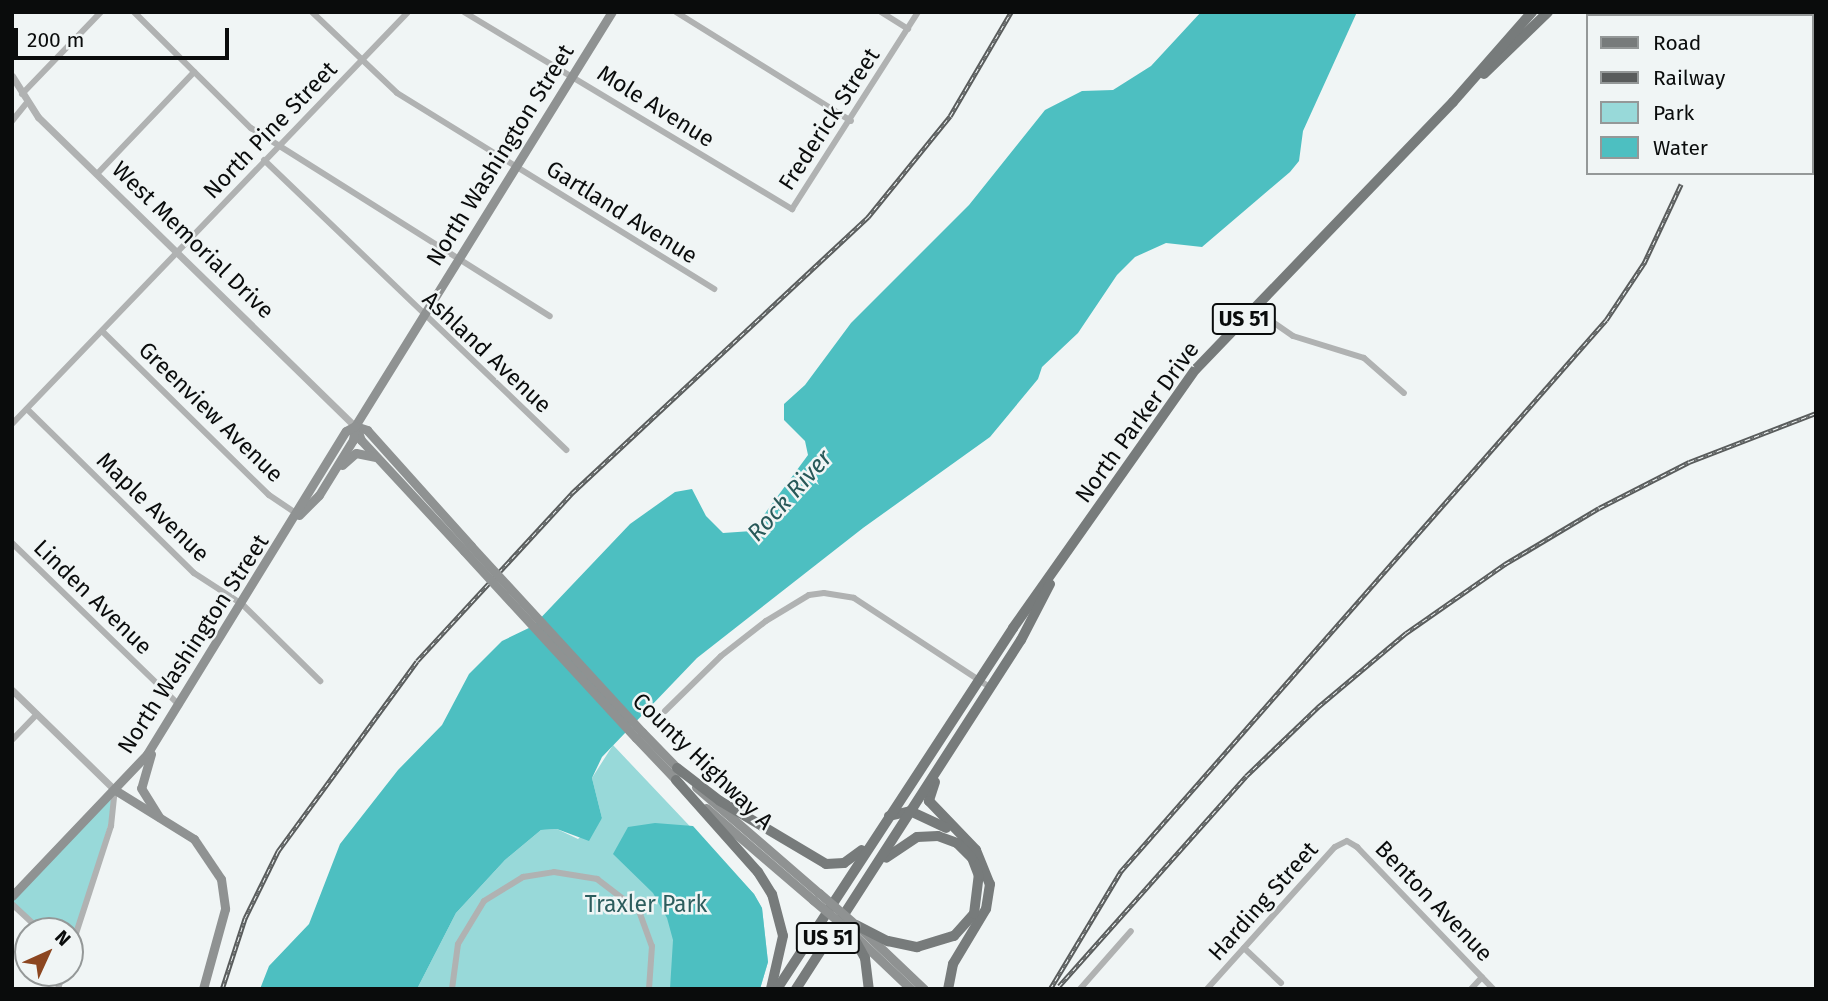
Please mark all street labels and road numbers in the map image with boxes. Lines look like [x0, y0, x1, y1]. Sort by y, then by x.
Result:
street label: North Washington Street [420, 39, 580, 271]
street label: Frederick Street [773, 43, 885, 195]
street label: North Pine Street [197, 56, 343, 204]
street label: Mole Avenue [592, 59, 720, 153]
street label: Gartland Avenue [541, 155, 703, 269]
street label: West Memorial Drive [106, 156, 280, 324]
street label: Ashland Avenue [417, 285, 557, 419]
road number: US 51 [1211, 302, 1277, 336]
street label: Greenview Avenue [133, 336, 289, 488]
street label: North Parker Drive [1069, 336, 1205, 508]
street label: Maple Avenue [91, 446, 215, 568]
street label: North Washington Street [112, 529, 274, 759]
street label: Linden Avenue [28, 534, 158, 660]
street label: County Highway A [627, 687, 779, 835]
street label: Benton Avenue [1369, 835, 1499, 967]
street label: Harding Street [1202, 836, 1324, 966]
road number: US 51 [795, 920, 861, 956]

